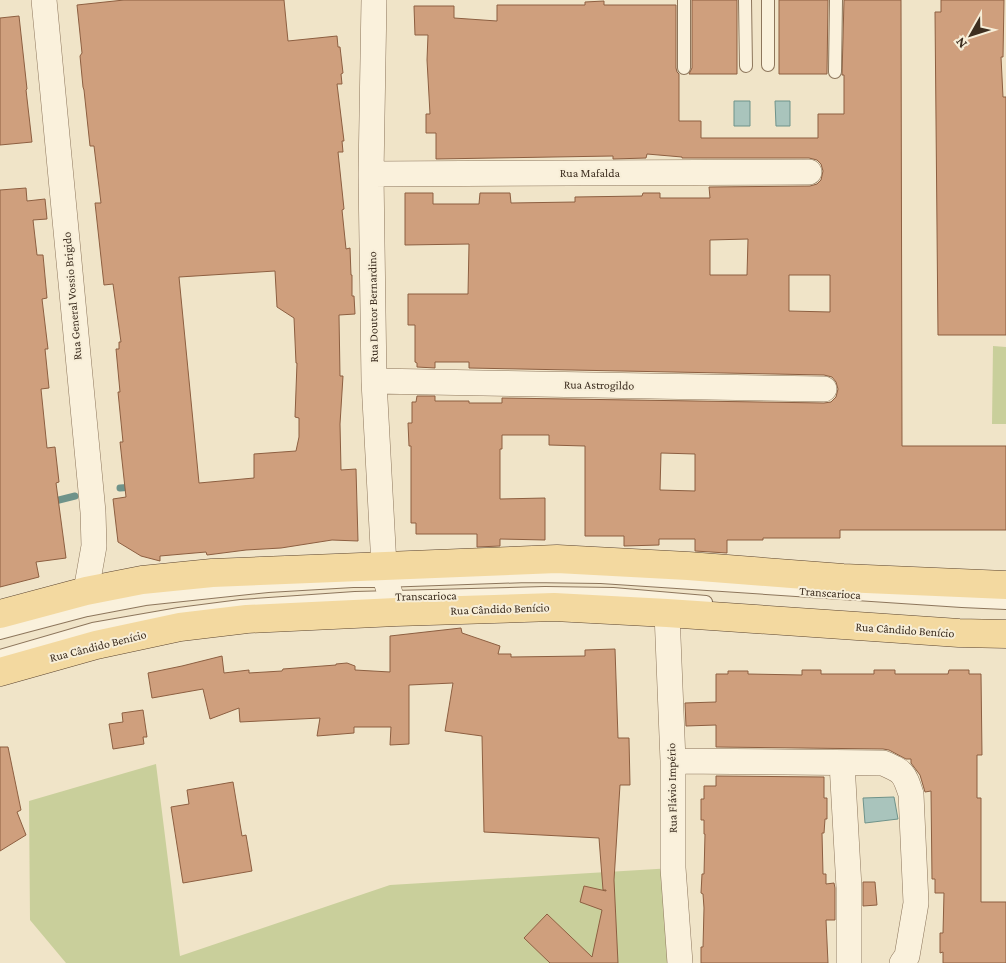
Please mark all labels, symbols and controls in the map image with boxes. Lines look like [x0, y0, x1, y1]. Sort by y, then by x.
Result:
north arrow [946, 10, 996, 60]
text: N [951, 34, 970, 52]
street label: Rua Mafalda [560, 166, 621, 180]
street label: Rua General Vossio Brigido [59, 231, 85, 361]
street label: Rua Doutor Bernardino [365, 251, 381, 363]
street label: Rua Astrogildo [564, 377, 634, 393]
street label: Transcarioca [799, 584, 862, 602]
street label: Transcarioca [395, 588, 457, 604]
street label: Rua Cândido Benício [450, 600, 550, 618]
street label: Rua Cândido Benício [855, 620, 955, 640]
street label: Rua Cândido Benício [48, 627, 148, 665]
street label: Rua Flávio Império [664, 743, 680, 833]

